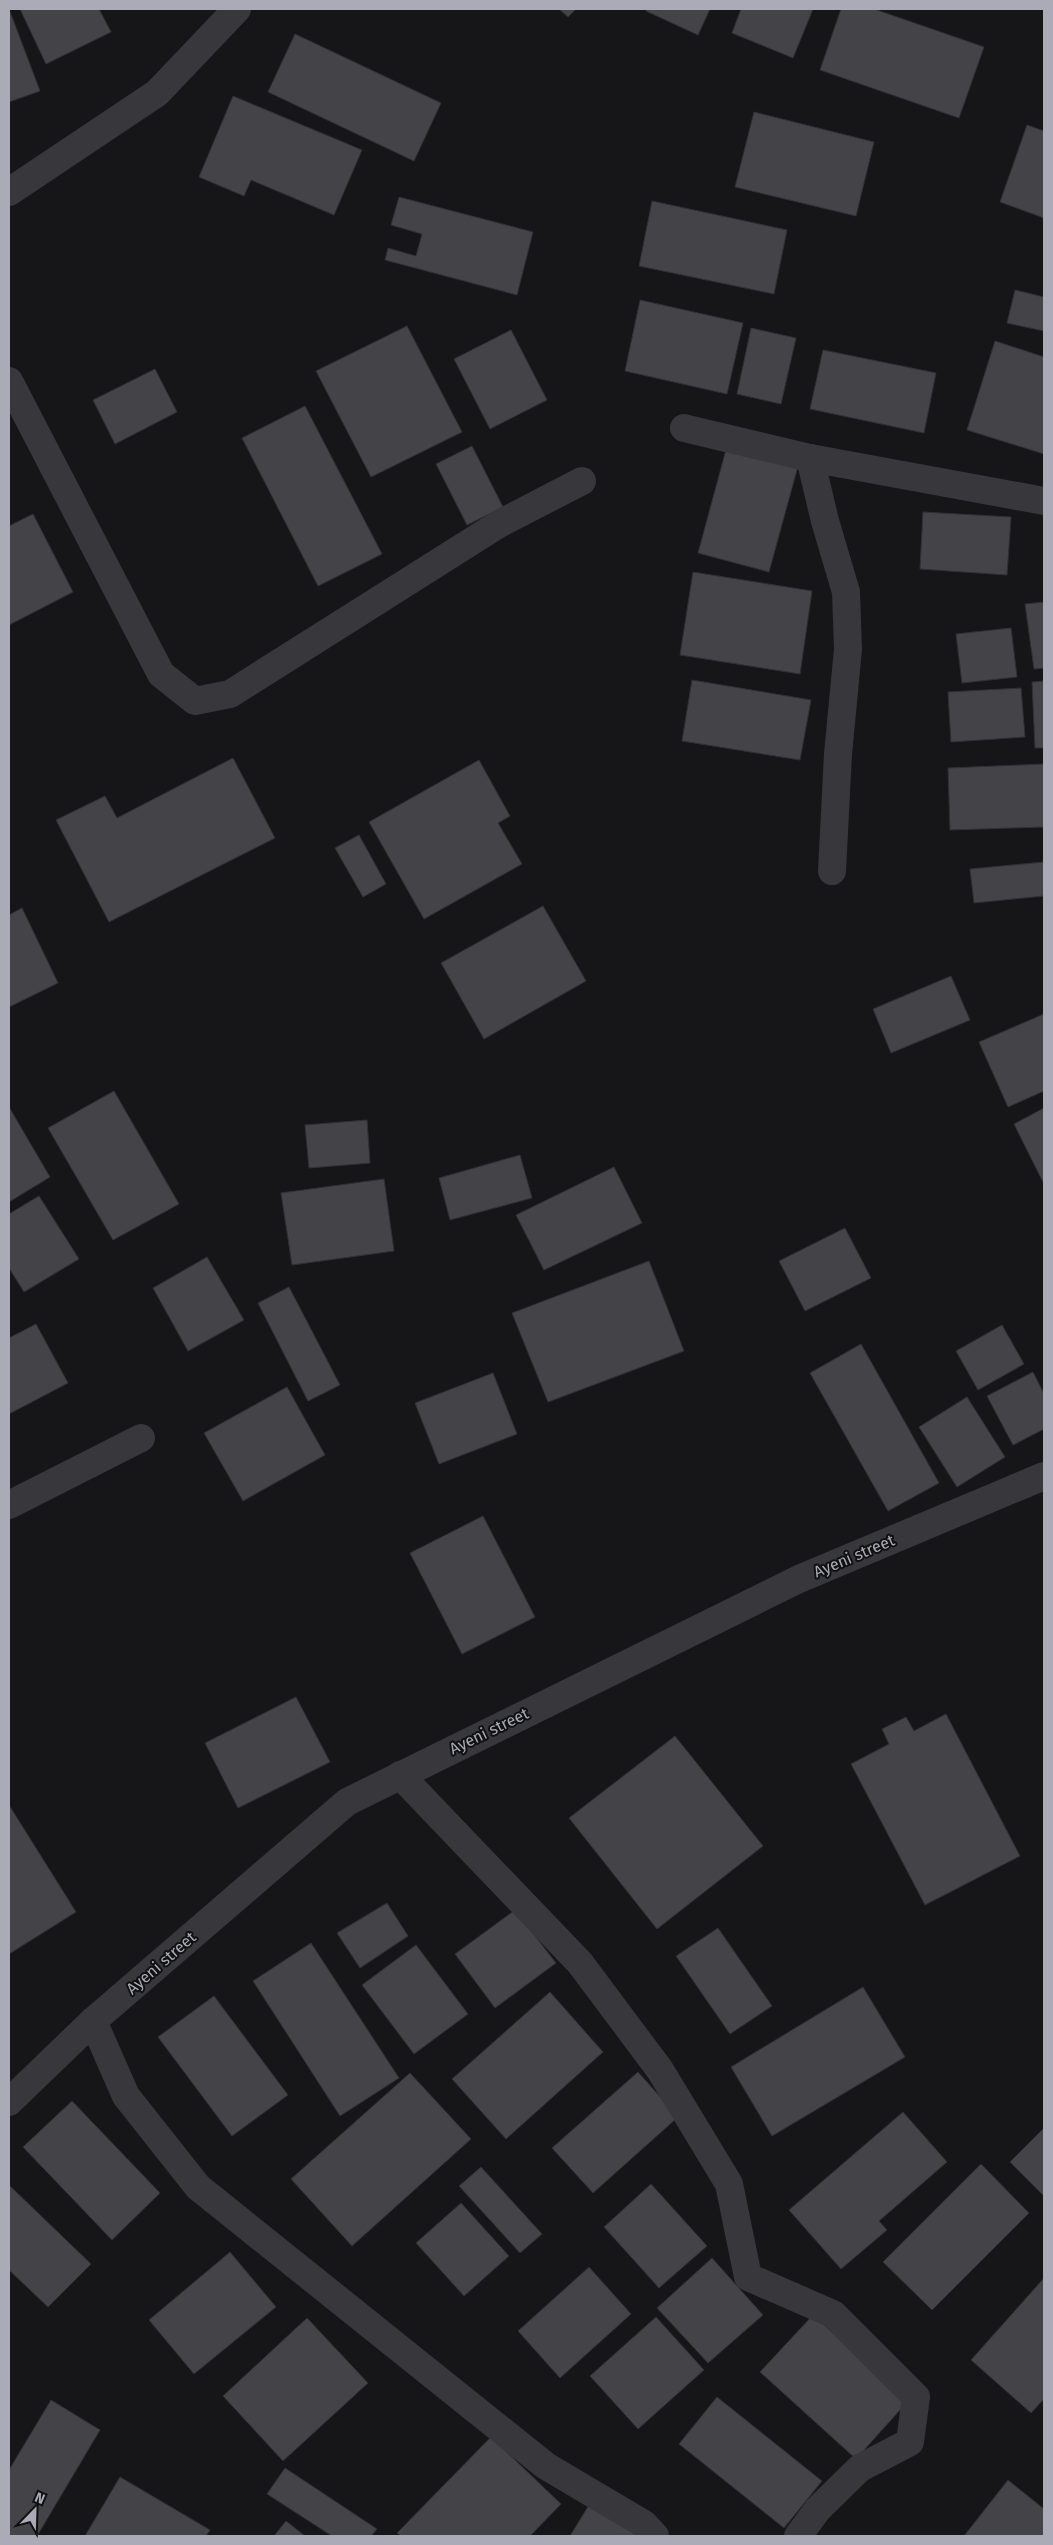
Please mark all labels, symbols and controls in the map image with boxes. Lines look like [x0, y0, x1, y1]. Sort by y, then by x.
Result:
street label: Ayeni street [811, 1530, 897, 1582]
street label: Ayeni street [446, 1704, 532, 1758]
street label: Ayeni street [122, 1927, 200, 1998]
north arrow [10, 2485, 60, 2535]
text: N [32, 2489, 47, 2508]

